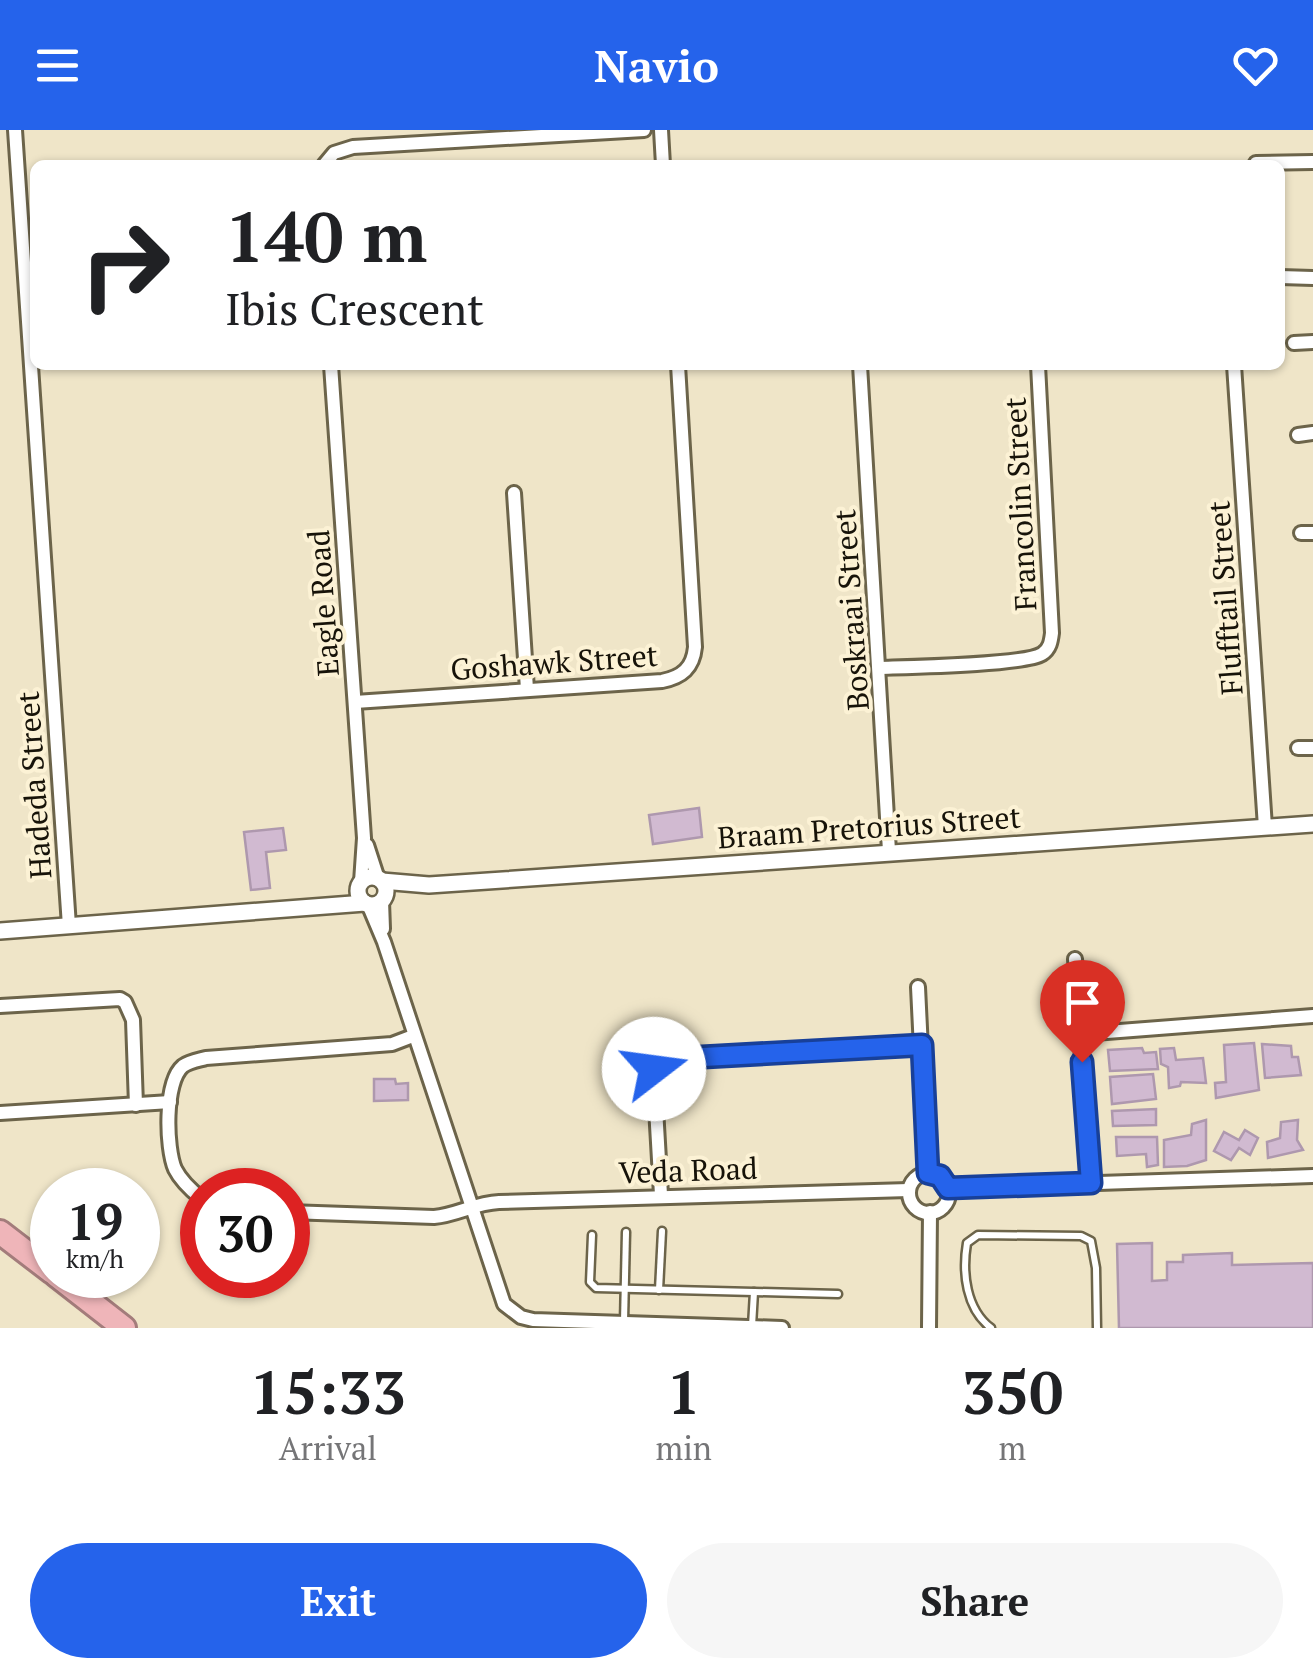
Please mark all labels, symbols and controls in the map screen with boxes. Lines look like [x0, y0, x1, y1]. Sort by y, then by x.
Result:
text: Navio [594, 35, 719, 95]
icon: menu [30, 38, 85, 93]
icon: heart [1228, 38, 1283, 93]
text: 140 m [225, 189, 427, 282]
icon: right [60, 200, 190, 330]
text: Ibis Crescent [225, 278, 484, 338]
street label: Francolin Street [994, 396, 1046, 612]
street label: Flufftail Street [1198, 500, 1252, 696]
street label: Boskraai Street [824, 508, 878, 712]
street label: Eagle Road [298, 528, 348, 678]
street label: Goshawk Street [449, 635, 659, 689]
street label: Hadeda Street [7, 690, 61, 880]
street label: Braam Pretorius Street [716, 796, 1022, 858]
pin [1040, 960, 1125, 1063]
icon: arrive [1055, 975, 1110, 1030]
position arrow [602, 1017, 706, 1121]
street label: Veda Road [618, 1148, 758, 1192]
speed limit sign: 30 [180, 1168, 310, 1298]
text: 19 [67, 1188, 123, 1254]
text: km/h [66, 1242, 124, 1275]
text: 15:33 [250, 1352, 406, 1431]
text: 1 [667, 1352, 701, 1431]
text: 350 [962, 1352, 1063, 1431]
text: Arrival [279, 1427, 377, 1469]
text: min [656, 1427, 712, 1469]
text: m [999, 1427, 1026, 1469]
button: Exit [30, 1543, 647, 1658]
button: Share [667, 1543, 1283, 1658]

